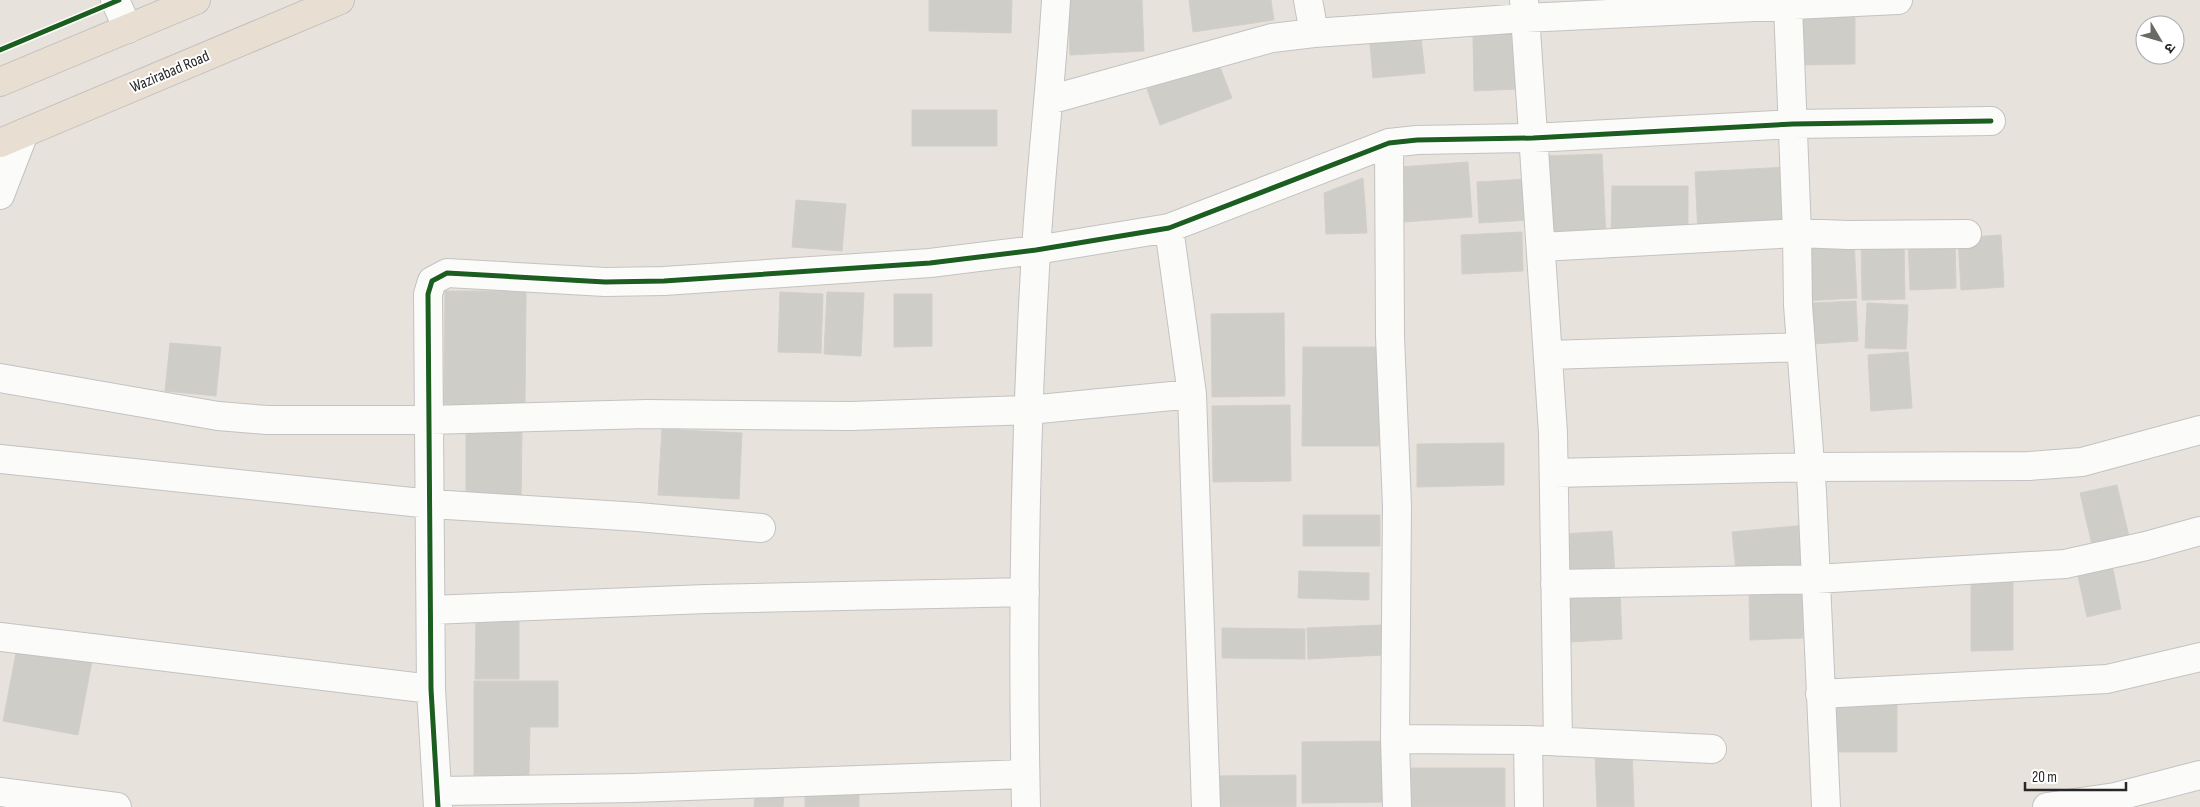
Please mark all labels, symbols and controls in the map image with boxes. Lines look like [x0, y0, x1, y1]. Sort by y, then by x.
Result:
north arrow [2135, 15, 2185, 65]
text: उ [2160, 39, 2179, 57]
street label: Wazirabad Road [128, 47, 212, 97]
scale bar [2025, 760, 2126, 792]
text: 20 m [2032, 768, 2057, 787]

